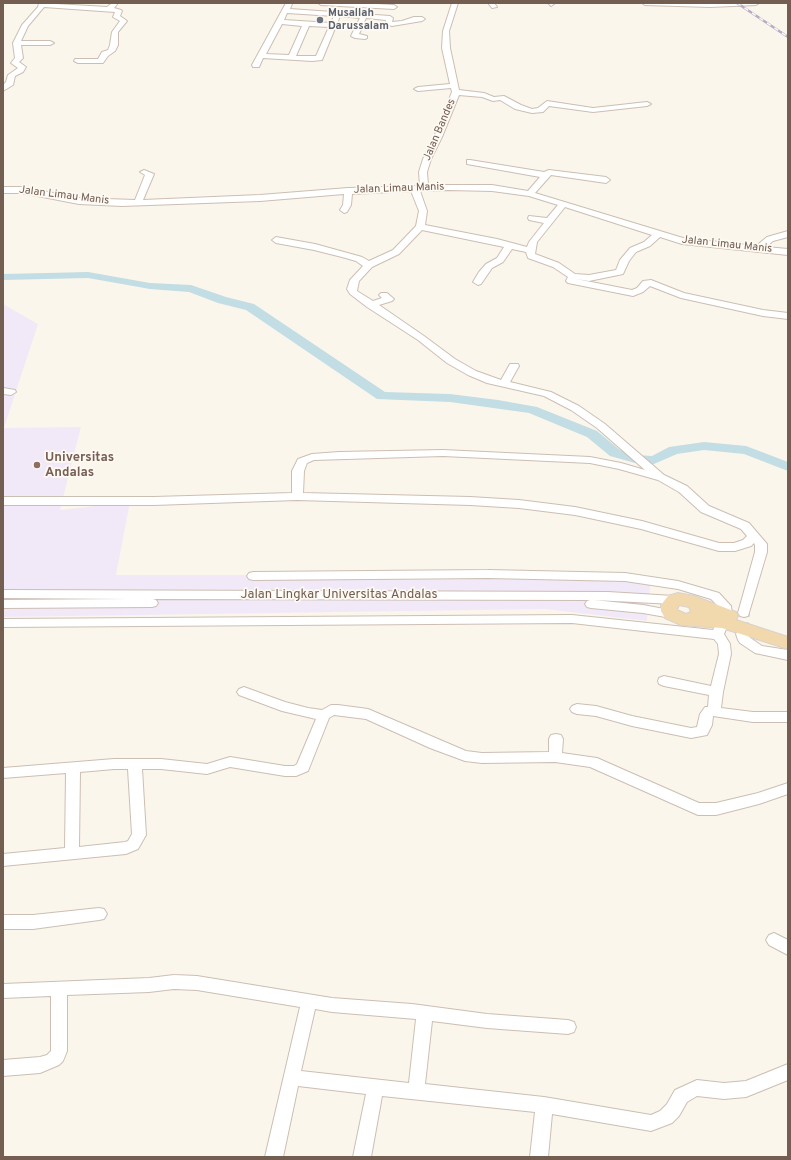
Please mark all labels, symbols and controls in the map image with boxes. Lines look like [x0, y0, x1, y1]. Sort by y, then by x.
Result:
place label: Musallah Darussalam [328, 7, 389, 33]
marker: Musallah Darussalam [315, 15, 325, 25]
street label: Jalan Bandes [421, 97, 459, 163]
street label: Jalan Limau Manis [353, 181, 445, 197]
street label: Jalan Limau Manis [18, 184, 110, 208]
street label: Jalan Limau Manis [681, 234, 773, 256]
place label: Universitas Andalas [45, 450, 114, 481]
marker: Universitas Andalas [32, 460, 42, 470]
street label: Jalan Lingkar Universitas Andalas [240, 587, 438, 603]

